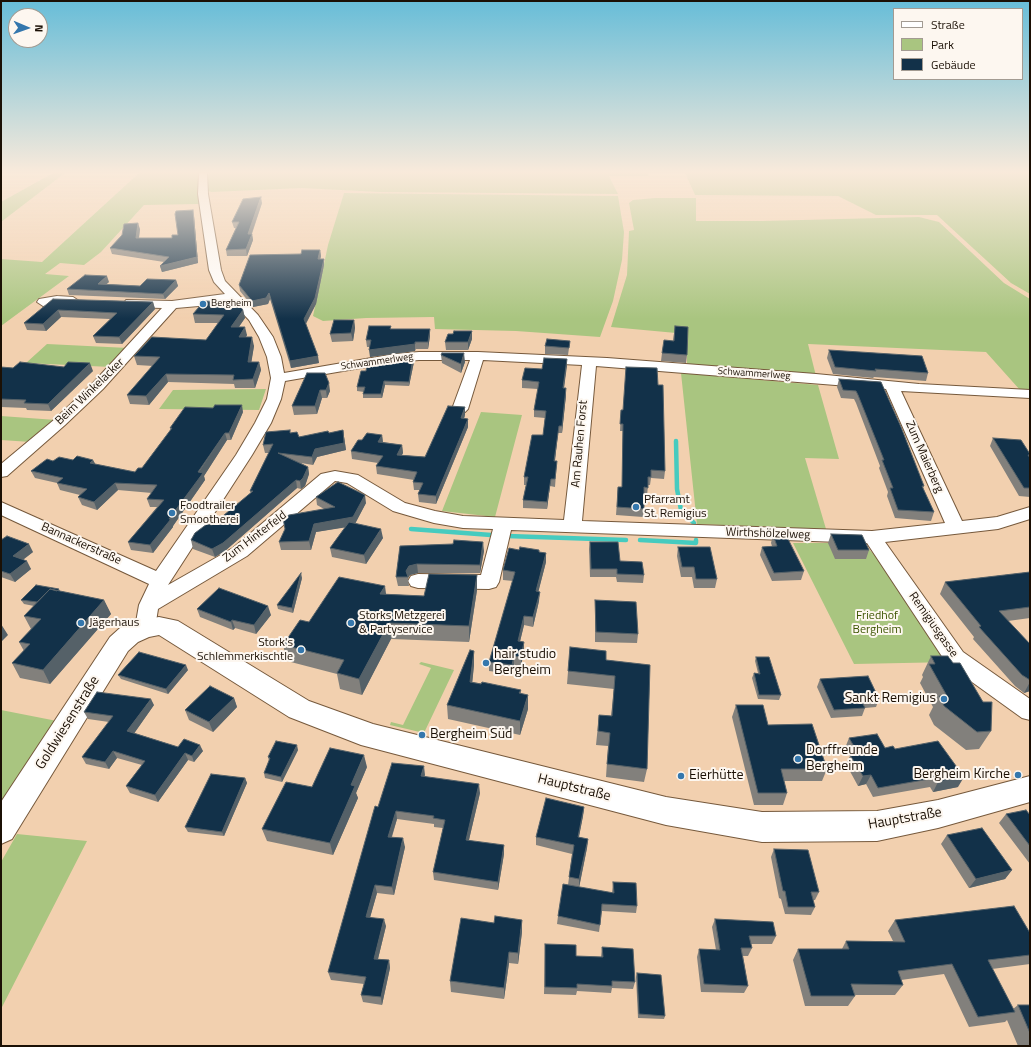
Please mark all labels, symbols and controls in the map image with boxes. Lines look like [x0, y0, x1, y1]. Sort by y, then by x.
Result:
north arrow [8, 8, 48, 48]
legend [893, 8, 1023, 80]
text: Straße [931, 15, 965, 34]
text: N [31, 24, 47, 32]
text: Park [931, 35, 954, 54]
text: Gebäude [931, 55, 976, 74]
place label: Bergheim [211, 298, 252, 310]
marker: Bergheim [198, 299, 208, 309]
street label: Schwammerlweg [340, 351, 414, 373]
street label: Beim Winkelacker [53, 356, 127, 428]
street label: Schwammerlweg [717, 365, 791, 383]
street label: Am Rauhen Forst [569, 400, 591, 488]
street label: Zum Maierberg [902, 419, 946, 495]
place label: Pfarramt St. Remigius [644, 493, 707, 521]
place label: Foodtrailer Smootherei [180, 499, 239, 527]
marker: Pfarramt St. Remigius [631, 502, 641, 512]
marker: Foodtrailer Smootherei [167, 508, 177, 518]
street label: Zum Hinterfeld [220, 508, 290, 566]
street label: Bannackerstraße [39, 520, 123, 568]
street label: Wirthshölzelweg [725, 525, 811, 543]
street label: Remigiusgasse [905, 590, 961, 660]
place label: Storks Metzgerei & Partyservice [359, 609, 445, 637]
park label: Friedhof Bergheim [853, 609, 901, 637]
place label: Jägerhaus [89, 616, 139, 630]
marker: Jägerhaus [76, 618, 86, 628]
marker: Storks Metzgerei & Partyservice [346, 618, 356, 628]
place label: Stork's Schlemmerkischtle [197, 636, 293, 664]
marker: Stork's Schlemmerkischtle [296, 645, 306, 655]
place label: hair studio Bergheim [494, 647, 556, 680]
marker: hair studio Bergheim [481, 658, 491, 668]
street label: Goldwiesenstraße [33, 673, 103, 773]
place label: Sankt Remigius [845, 691, 936, 707]
marker: Sankt Remigius [939, 694, 949, 704]
place label: Bergheim Süd [430, 727, 513, 743]
marker: Bergheim Süd [417, 730, 427, 740]
place label: Dorffreunde Bergheim [806, 743, 878, 776]
marker: Dorffreunde Bergheim [793, 754, 803, 764]
place label: Bergheim Kirche [913, 767, 1010, 783]
place label: Eierhütte [689, 768, 744, 784]
marker: Bergheim Kirche [1013, 770, 1023, 780]
street label: Hauptstraße [536, 771, 612, 805]
marker: Eierhütte [676, 771, 686, 781]
street label: Hauptstraße [867, 804, 943, 834]

